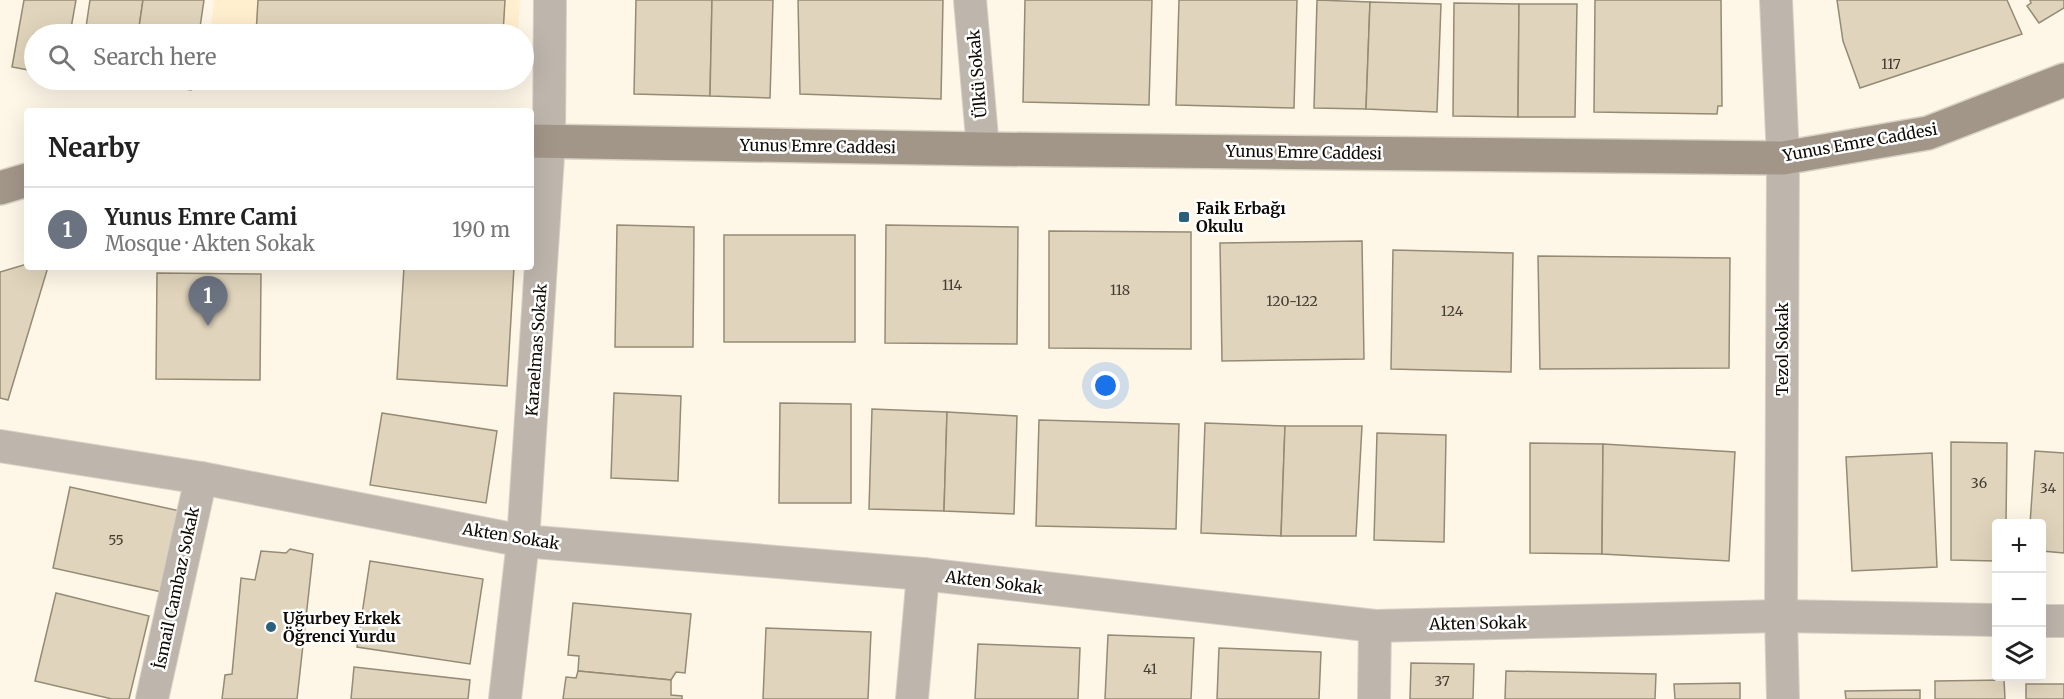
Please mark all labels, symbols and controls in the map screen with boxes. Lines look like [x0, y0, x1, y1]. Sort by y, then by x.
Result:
search box [24, 24, 534, 90]
street label: Ülkü Sokak [963, 28, 991, 119]
icon: search [45, 41, 78, 74]
text: Search here [93, 43, 216, 71]
house number: 117 [1881, 55, 1901, 73]
street label: Yunus Emre Caddesi [1780, 119, 1939, 166]
text: Nearby [48, 131, 140, 164]
street label: Yunus Emre Caddesi [739, 135, 896, 157]
street label: Yunus Emre Caddesi [1225, 141, 1382, 163]
place label: Faik Erbağı Okulu [1196, 198, 1286, 236]
text: Yunus Emre Cami [105, 203, 297, 231]
marker: Faik Erbağı Okulu [1177, 210, 1191, 224]
text: 1 [63, 217, 72, 242]
text: 190 m [452, 217, 510, 242]
text: Mosque · Akten Sokak [105, 231, 315, 256]
pin: 1 [188, 276, 228, 326]
house number: 114 [942, 276, 962, 294]
house number: 118 [1110, 281, 1130, 299]
street label: Karaelmas Sokak [521, 282, 551, 417]
house number: 120-122 [1266, 292, 1318, 310]
street label: Tezol Sokak [1772, 301, 1792, 396]
house number: 124 [1441, 302, 1464, 320]
your location [1091, 371, 1120, 400]
house number: 36 [1971, 474, 1987, 492]
house number: 34 [2040, 479, 2057, 497]
street label: İsmail Cambaz Sokak [149, 504, 203, 671]
street label: Akten Sokak [460, 518, 562, 554]
map controls [1992, 519, 2046, 681]
button: + [1992, 519, 2046, 573]
house number: 55 [108, 531, 124, 549]
street label: Akten Sokak [943, 566, 1045, 598]
button: − [1992, 573, 2046, 627]
place label: Uğurbey Erkek Öğrenci Yurdu [283, 608, 401, 646]
street label: Akten Sokak [1428, 612, 1528, 634]
marker: Uğurbey Erkek Öğrenci Yurdu [264, 620, 278, 634]
button: layers [1992, 627, 2046, 681]
house number: 41 [1143, 660, 1157, 678]
house number: 37 [1434, 672, 1450, 690]

